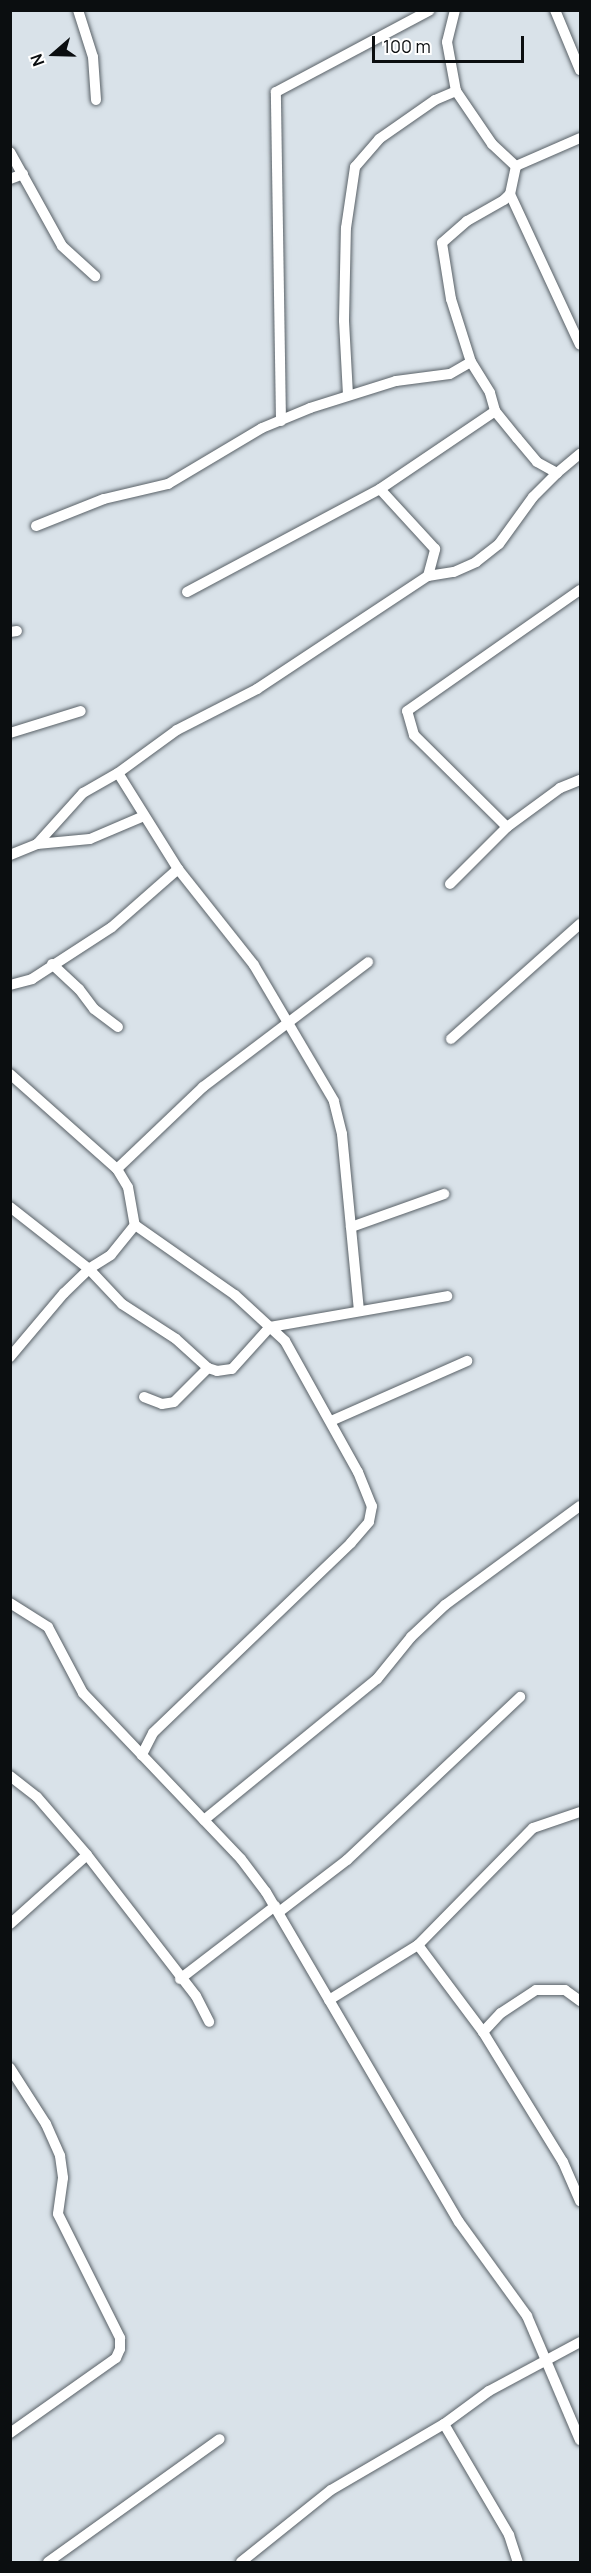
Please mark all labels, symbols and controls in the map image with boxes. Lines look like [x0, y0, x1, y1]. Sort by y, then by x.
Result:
north arrow [24, 24, 84, 84]
scale bar [375, 24, 526, 62]
text: 100 m [383, 34, 431, 58]
text: N [25, 51, 49, 69]

